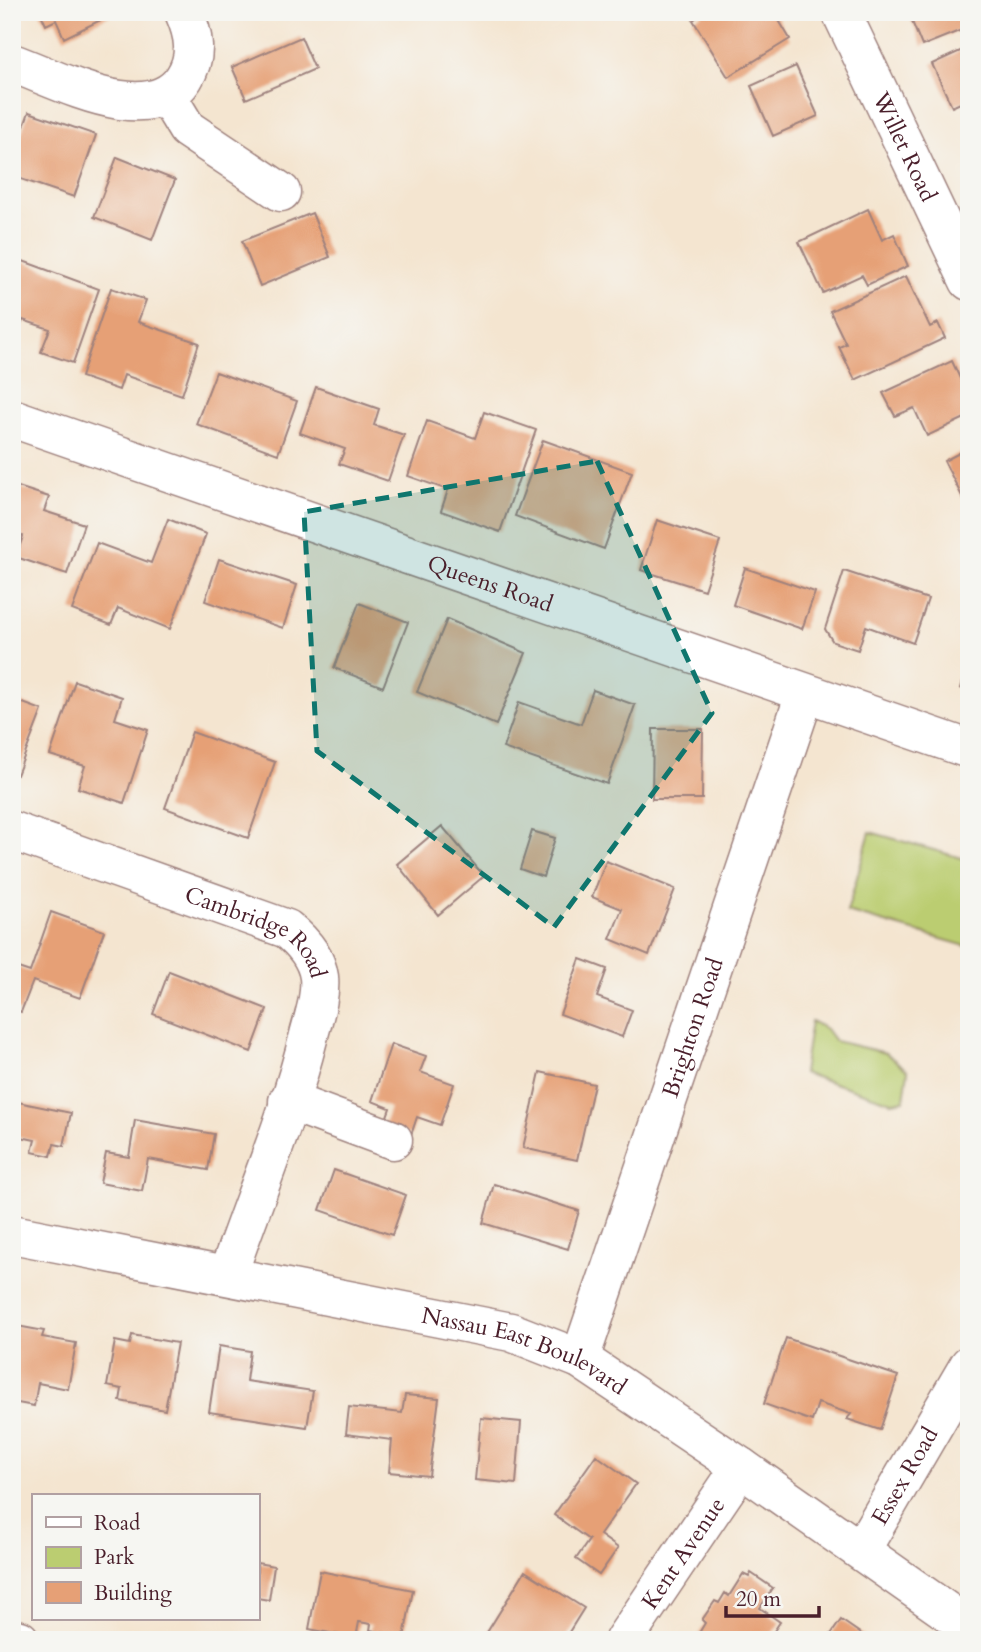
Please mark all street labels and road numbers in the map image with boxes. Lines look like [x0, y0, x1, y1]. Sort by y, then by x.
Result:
street label: Willet Road [865, 86, 945, 207]
street label: Queens Road [423, 547, 558, 620]
street label: Cambridge Road [181, 878, 335, 982]
street label: Brighton Road [654, 953, 730, 1101]
street label: Nassau East Boulevard [419, 1299, 634, 1402]
street label: Essex Road [864, 1421, 945, 1530]
street label: Kent Avenue [634, 1491, 732, 1615]

